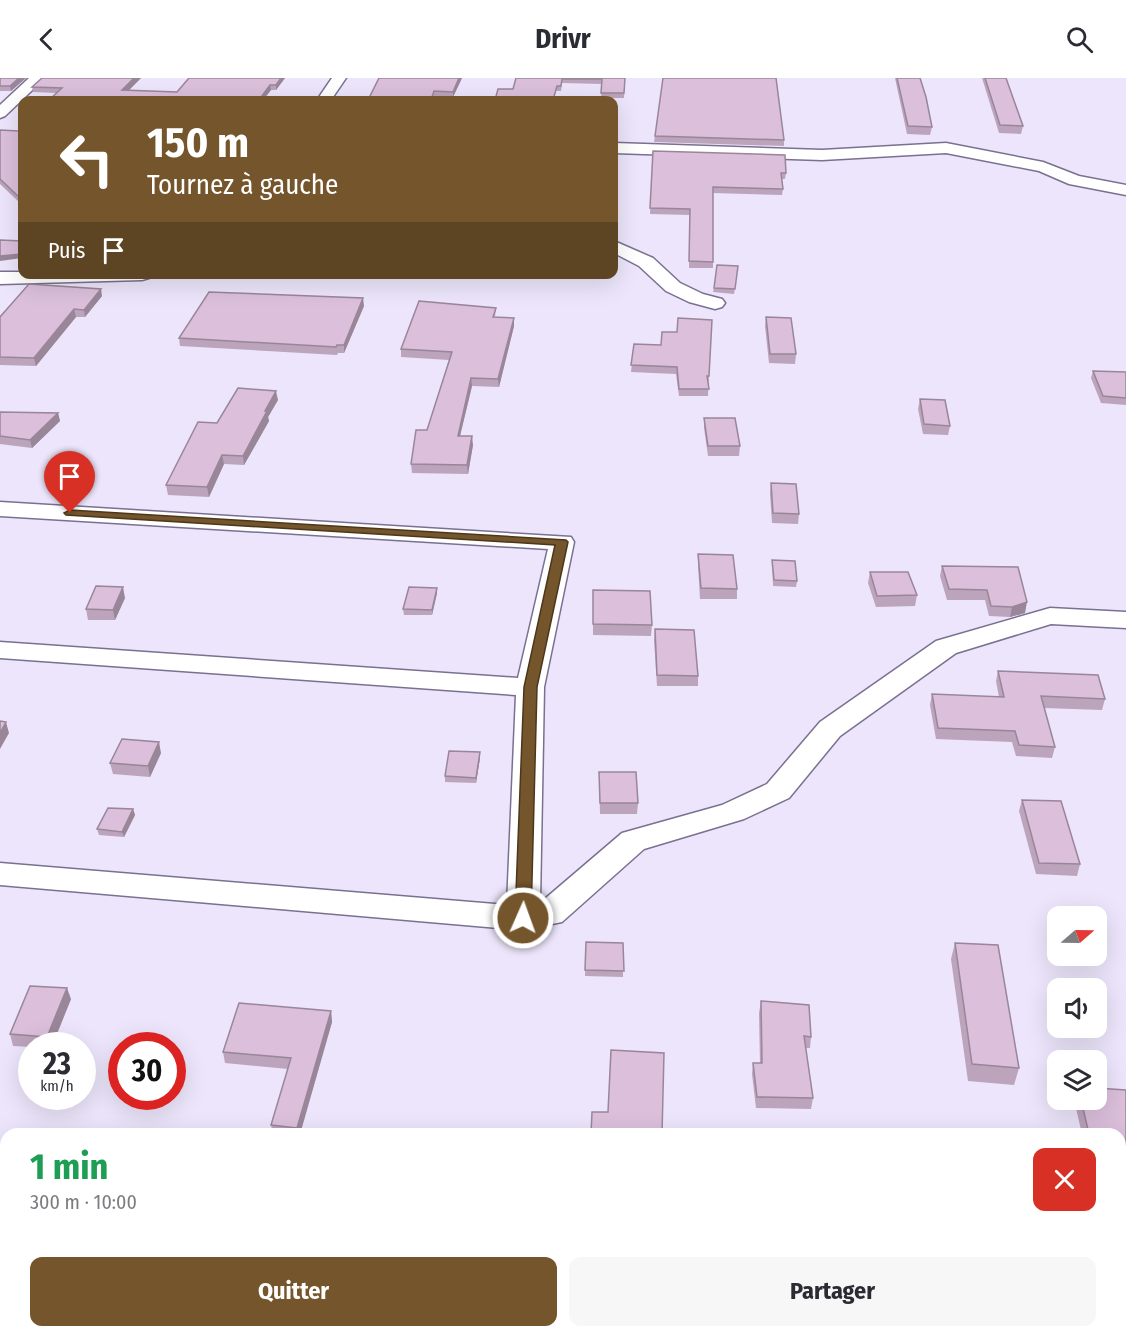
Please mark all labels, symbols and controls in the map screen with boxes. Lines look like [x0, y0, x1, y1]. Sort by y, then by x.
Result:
icon: back [30, 23, 63, 56]
text: Drivr [535, 23, 591, 55]
icon: search [1063, 23, 1096, 56]
text: 150 m [147, 118, 249, 168]
icon: left [48, 120, 126, 198]
text: Tournez à gauche [147, 169, 338, 201]
icon: arrive [97, 234, 130, 267]
text: Puis [48, 237, 85, 264]
pin [44, 451, 95, 513]
icon: arrive [53, 460, 86, 493]
position arrow [491, 886, 555, 950]
north arrow [1047, 906, 1107, 966]
map controls [1047, 906, 1107, 1110]
button: sound [1047, 978, 1107, 1038]
speed limit sign: 30 [108, 1032, 186, 1110]
text: 23 [43, 1046, 71, 1082]
button: layers [1047, 1050, 1107, 1110]
text: km/h [40, 1077, 74, 1095]
text: 1 min [30, 1145, 108, 1189]
button: close [1033, 1148, 1096, 1211]
text: 300 m · 10:00 [30, 1190, 137, 1214]
button: Quitter [30, 1257, 557, 1326]
button: Partager [569, 1257, 1096, 1326]

